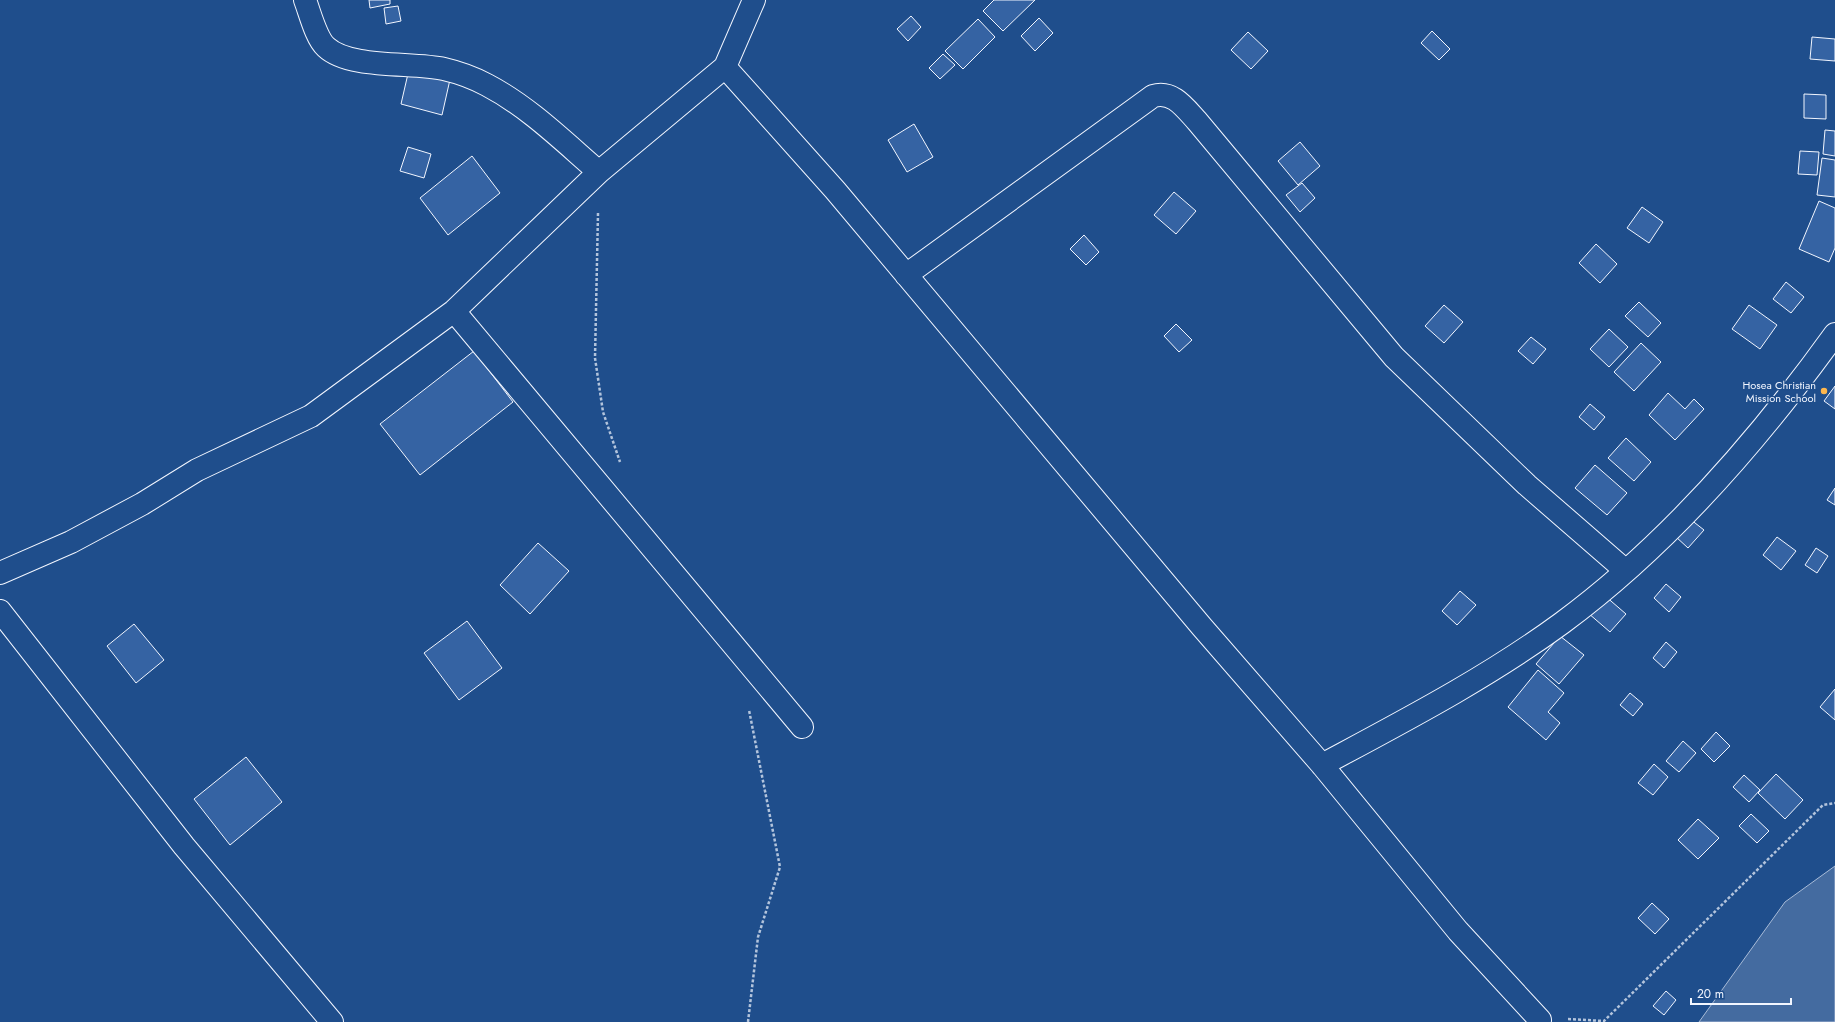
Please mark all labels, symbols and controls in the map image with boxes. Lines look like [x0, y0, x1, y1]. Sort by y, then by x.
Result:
place label: Hosea Christian Mission School [1742, 377, 1816, 406]
marker: Hosea Christian Mission School [1819, 386, 1829, 396]
scale bar [1691, 980, 1791, 1006]
text: 20 m [1697, 985, 1724, 1003]

